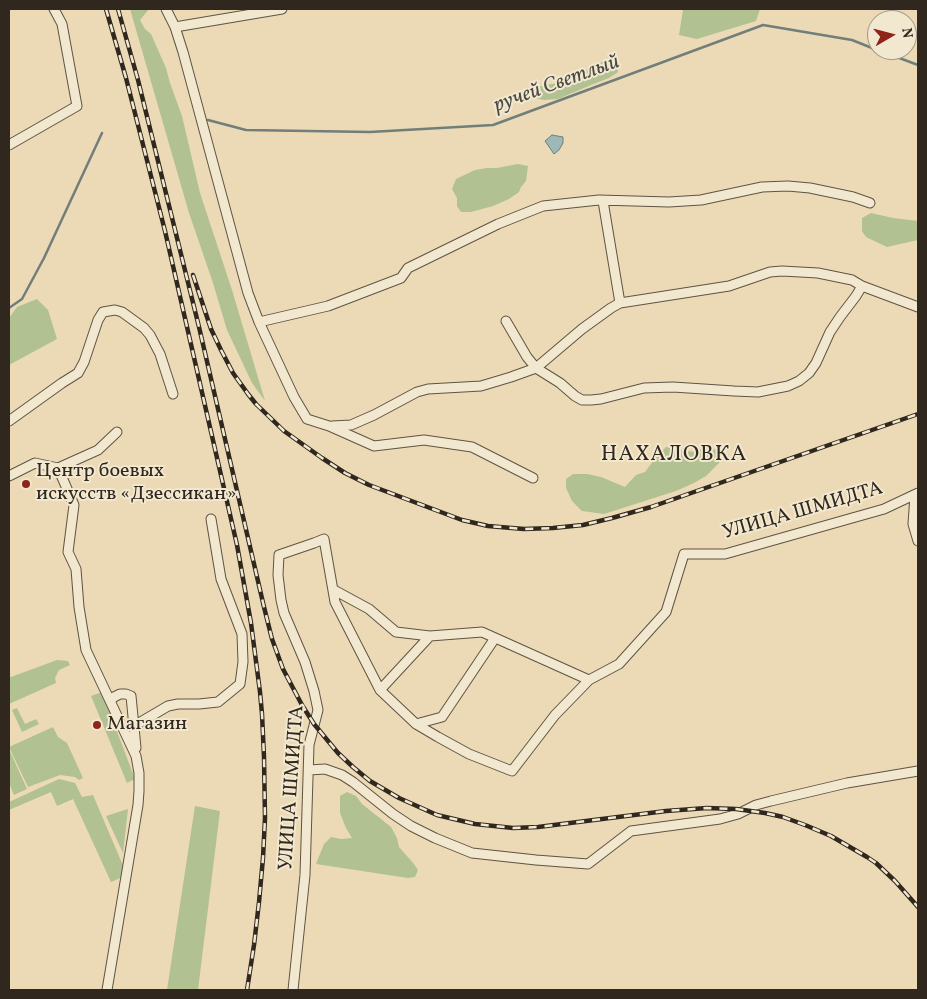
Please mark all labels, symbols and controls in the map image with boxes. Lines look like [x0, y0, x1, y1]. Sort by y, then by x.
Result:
north arrow [867, 10, 917, 60]
text: N [896, 27, 916, 39]
water label: ручей Светлый [491, 51, 623, 119]
district label: НАХАЛОВКА [600, 443, 748, 469]
place label: Центр боевых искусств «Дзессикан» [36, 460, 236, 507]
marker: Центр боевых искусств «Дзессикан» [20, 478, 32, 490]
street label: УЛИЦА ШМИДТА [720, 478, 886, 546]
street label: УЛИЦА ШМИДТА [275, 705, 311, 871]
place label: Магазин [107, 713, 187, 737]
marker: Магазин [91, 719, 103, 731]

